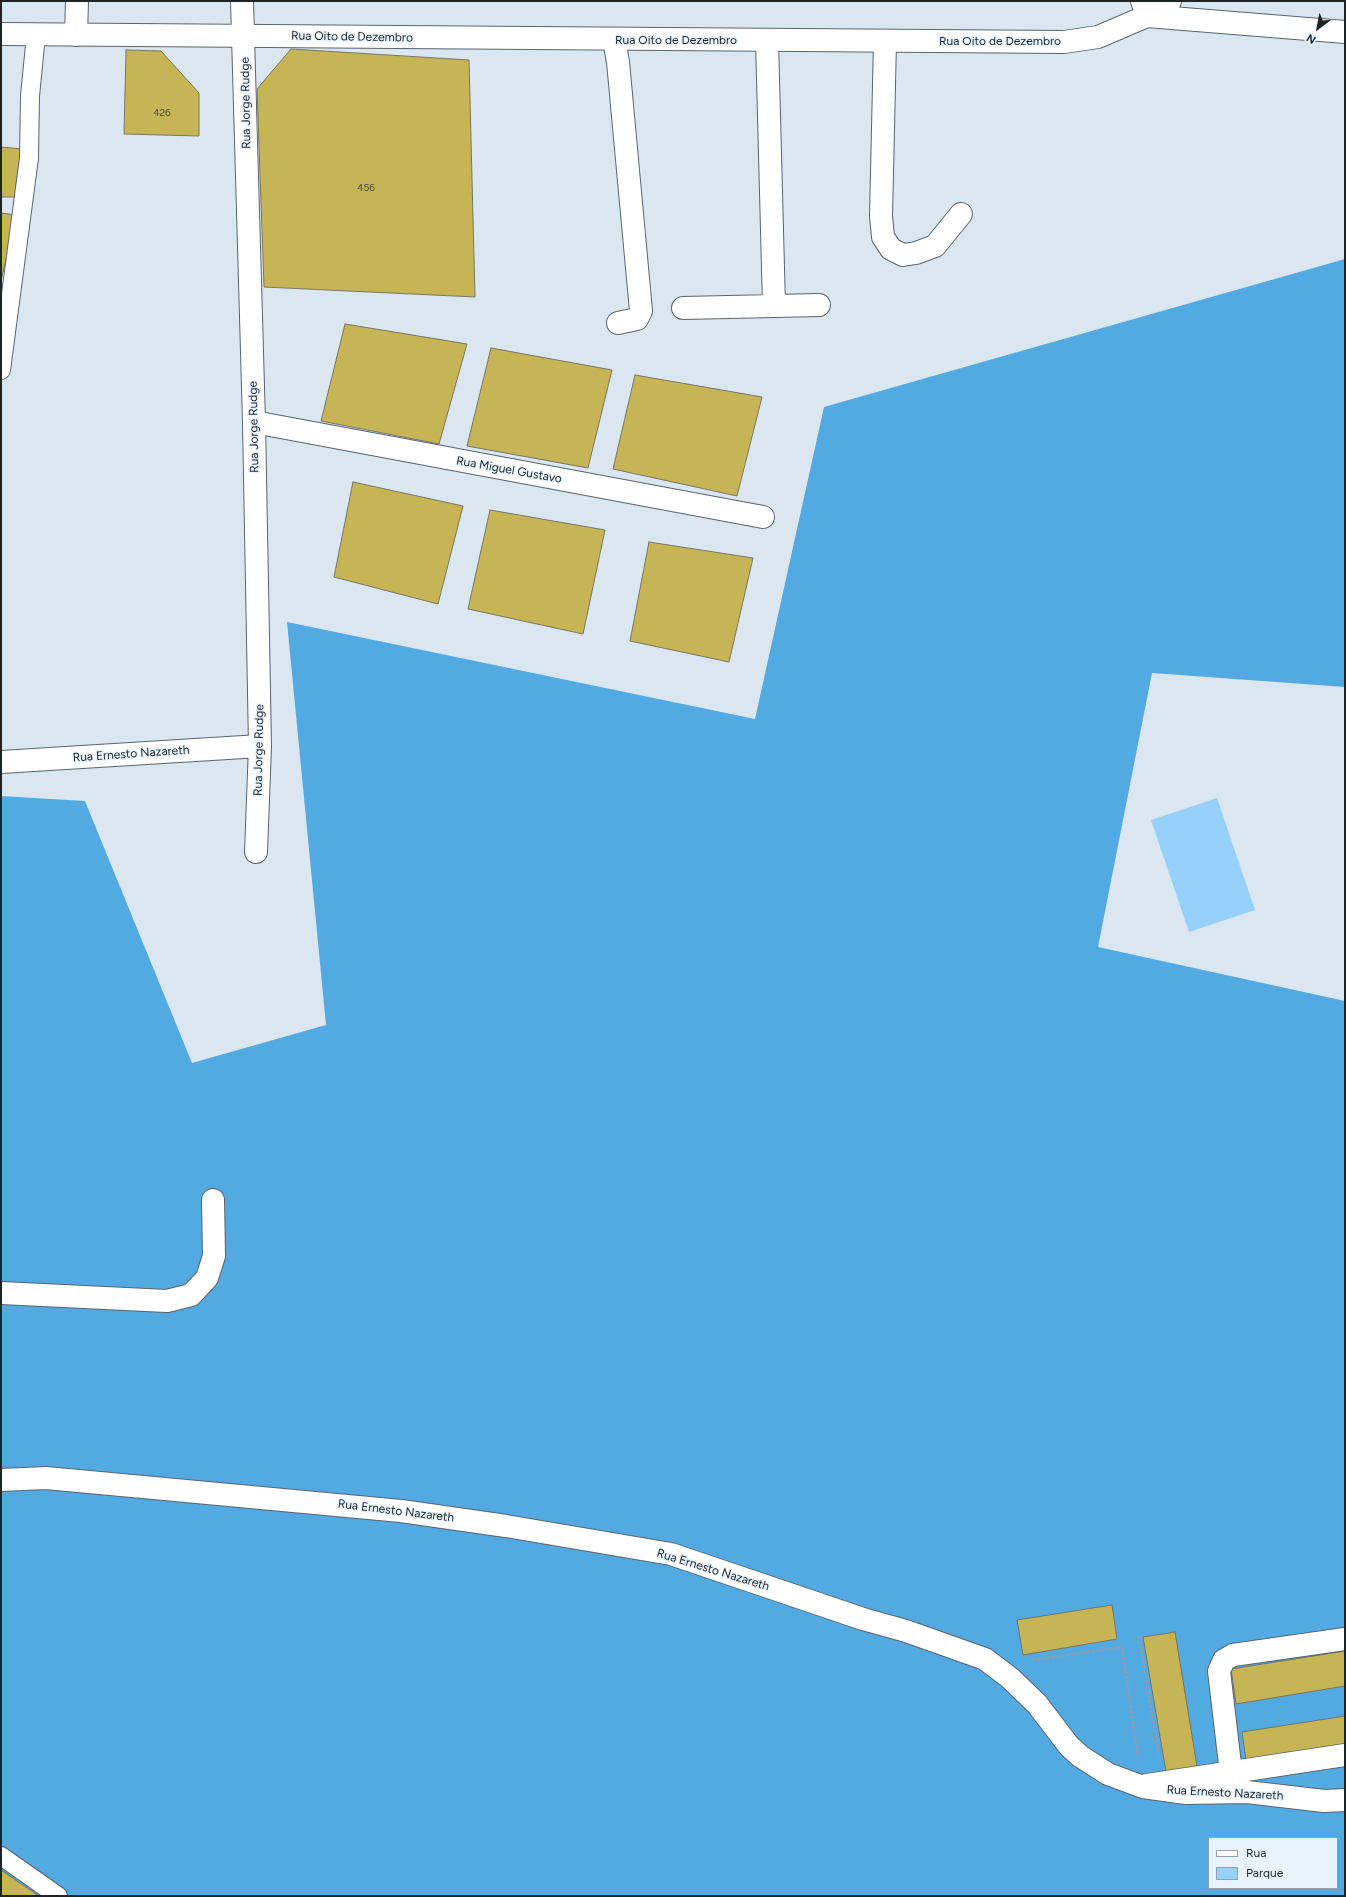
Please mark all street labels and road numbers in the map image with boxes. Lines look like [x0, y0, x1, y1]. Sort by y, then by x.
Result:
street label: Rua Oito de Dezembro [291, 29, 413, 45]
street label: Rua Oito de Dezembro [615, 33, 737, 47]
street label: Rua Oito de Dezembro [939, 34, 1061, 48]
street label: Rua Jorge Rudge [238, 57, 254, 149]
street label: Rua Jorge Rudge [246, 381, 262, 473]
street label: Rua Miguel Gustavo [455, 454, 563, 486]
street label: Rua Jorge Rudge [251, 704, 267, 796]
street label: Rua Ernesto Nazareth [72, 743, 190, 765]
street label: Rua Ernesto Nazareth [337, 1497, 455, 1525]
street label: Rua Ernesto Nazareth [655, 1546, 771, 1594]
street label: Rua Ernesto Nazareth [1166, 1783, 1284, 1803]

